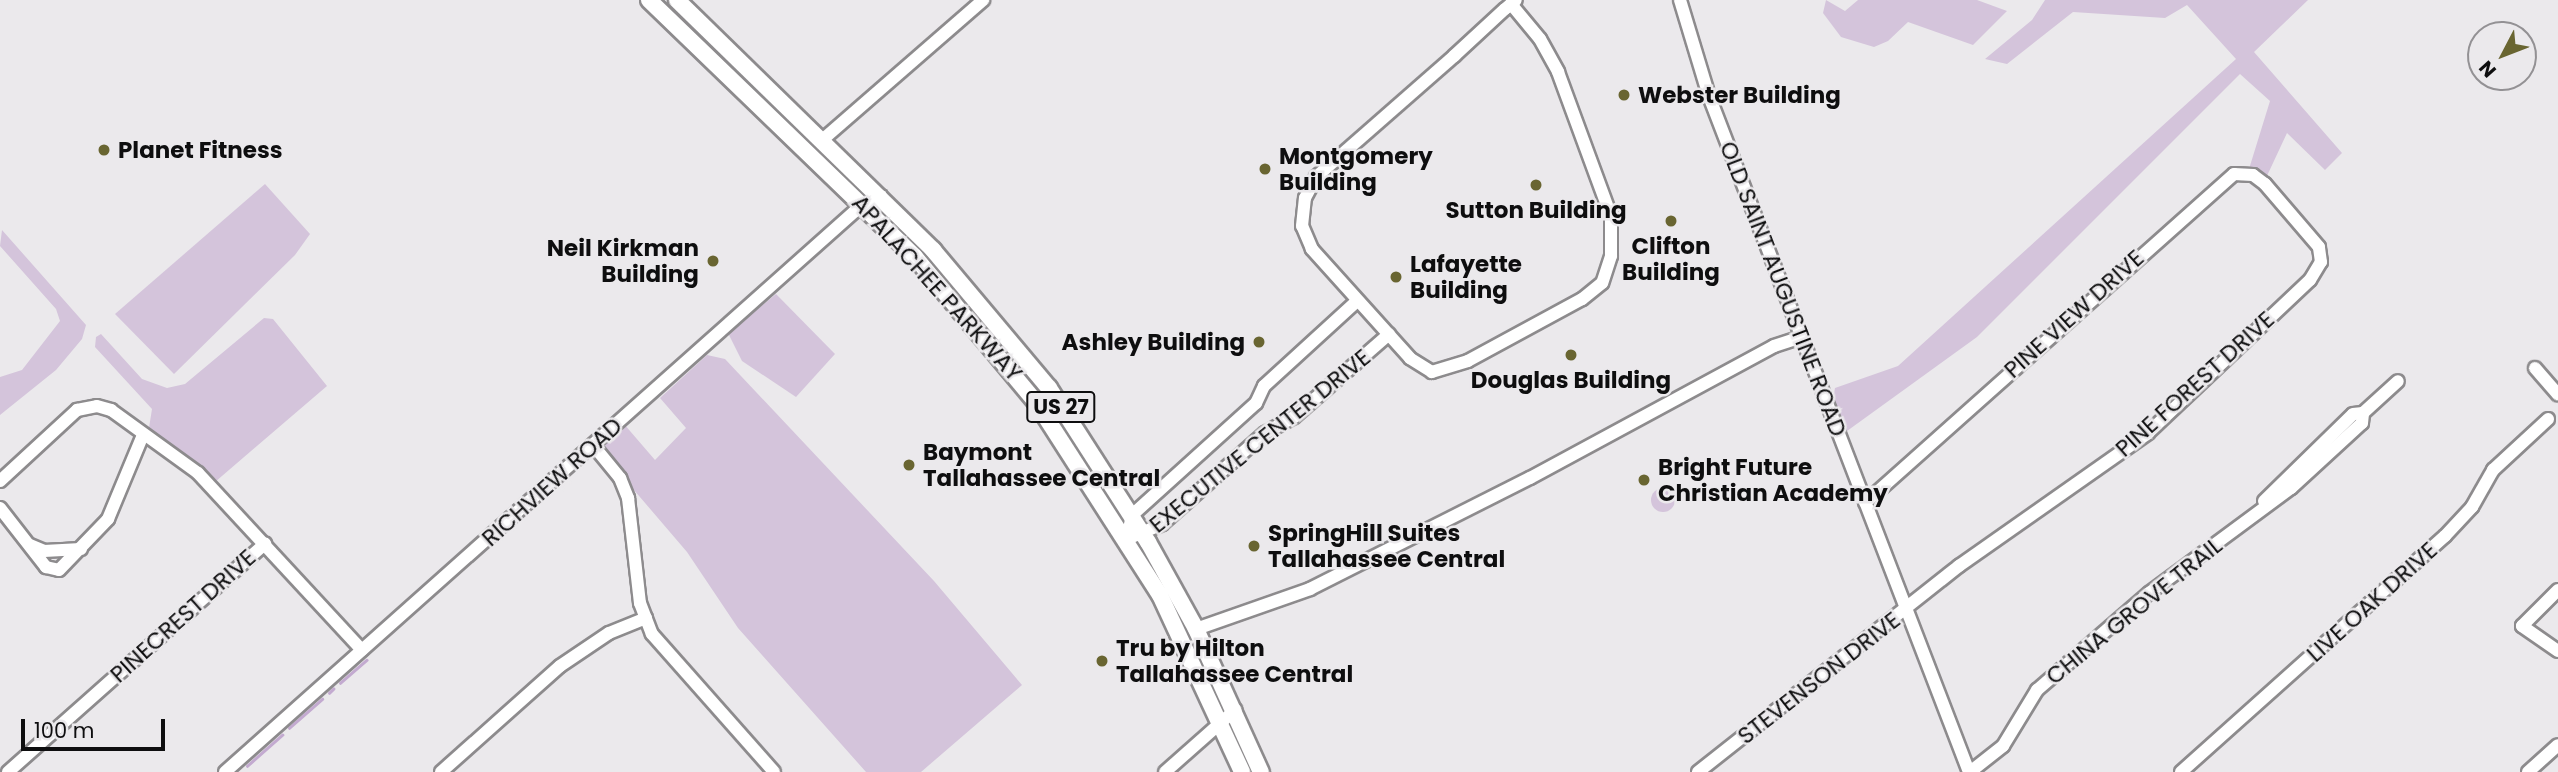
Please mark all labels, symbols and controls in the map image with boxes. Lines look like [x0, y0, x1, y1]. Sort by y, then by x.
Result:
north arrow [2467, 21, 2537, 91]
text: N [2473, 55, 2502, 83]
place label: Webster Building [1638, 81, 1841, 109]
marker: Webster Building [1616, 87, 1632, 103]
place label: Planet Fitness [118, 136, 283, 164]
street label: OLD SAINT AUGUSTINE ROAD [1714, 138, 1852, 440]
marker: Planet Fitness [96, 142, 112, 158]
place label: Montgomery Building [1279, 142, 1433, 196]
marker: Montgomery Building [1257, 161, 1273, 177]
marker: Sutton Building [1528, 177, 1544, 193]
street label: APALACHEE PARKWAY [846, 189, 1028, 387]
place label: Sutton Building [1445, 196, 1627, 224]
marker: Clifton Building [1663, 213, 1679, 229]
place label: Clifton Building [1622, 232, 1720, 286]
place label: Neil Kirkman Building [547, 234, 699, 288]
street label: PINE VIEW DRIVE [1999, 244, 2149, 384]
place label: Lafayette Building [1410, 250, 1522, 304]
marker: Neil Kirkman Building [705, 253, 721, 269]
marker: Lafayette Building [1388, 269, 1404, 285]
street label: PINE FOREST DRIVE [2110, 306, 2280, 462]
place label: Ashley Building [1062, 328, 1245, 356]
marker: Ashley Building [1251, 334, 1267, 350]
street label: EXECUTIVE CENTER DRIVE [1144, 343, 1376, 539]
marker: Douglas Building [1563, 347, 1579, 363]
place label: Douglas Building [1471, 366, 1671, 394]
road number: US 27 [1026, 390, 1096, 424]
street label: RICHVIEW ROAD [476, 412, 628, 552]
place label: Baymont Tallahassee Central [923, 438, 1160, 492]
place label: Bright Future Christian Academy [1658, 453, 1888, 507]
marker: Baymont Tallahassee Central [901, 457, 917, 473]
marker: Bright Future Christian Academy [1636, 472, 1652, 488]
place label: SpringHill Suites Tallahassee Central [1268, 519, 1505, 573]
street label: CHINA GROVE TRAIL [2041, 532, 2227, 690]
street label: LIVE OAK DRIVE [2301, 536, 2443, 668]
marker: SpringHill Suites Tallahassee Central [1246, 538, 1262, 554]
street label: PINECREST DRIVE [105, 544, 261, 688]
street label: STEVENSON DRIVE [1732, 606, 1906, 750]
place label: Tru by Hilton Tallahassee Central [1116, 634, 1353, 688]
marker: Tru by Hilton Tallahassee Central [1094, 653, 1110, 669]
scale bar [24, 706, 168, 750]
text: 100 m [34, 716, 94, 745]

